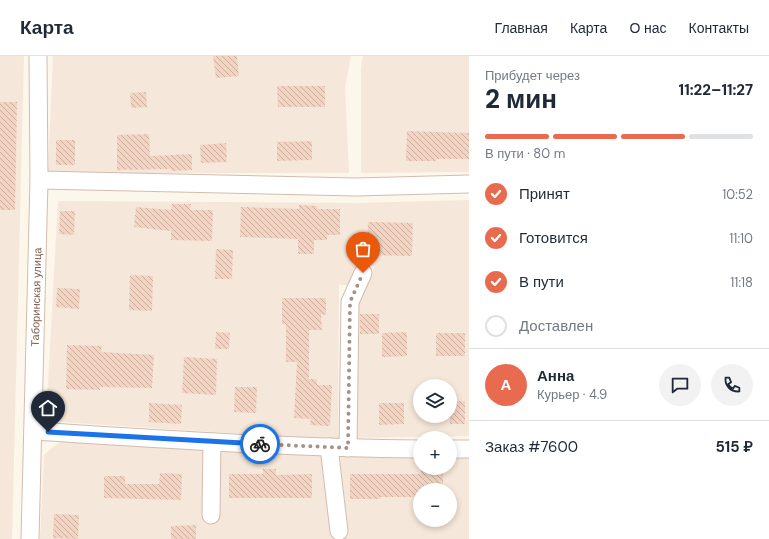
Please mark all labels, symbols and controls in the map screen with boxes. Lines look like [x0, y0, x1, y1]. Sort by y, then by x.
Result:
text: Карта [20, 15, 74, 40]
text: Главная [495, 19, 548, 37]
text: Карта [570, 19, 607, 37]
text: О нас [629, 19, 667, 37]
text: Контакты [689, 19, 749, 37]
text: Прибудет через [485, 67, 580, 84]
text: 11:22–11:27 [679, 80, 753, 100]
text: 2 мин [485, 82, 557, 116]
text: В пути · 80 m [485, 145, 565, 162]
icon: check [485, 183, 507, 205]
text: Принят [519, 184, 570, 204]
text: 10:52 [722, 186, 753, 203]
icon: check [485, 227, 507, 249]
text: Готовится [519, 228, 588, 248]
text: 11:10 [729, 230, 753, 247]
pin [346, 232, 380, 273]
icon: bag [352, 238, 374, 260]
street label: Таборинская улица [28, 247, 44, 347]
icon: check [485, 271, 507, 293]
text: В пути [519, 272, 564, 292]
text: 11:18 [730, 274, 753, 291]
text: Доставлен [519, 316, 593, 336]
button: chat [659, 364, 701, 406]
button: phone [711, 364, 753, 406]
text: Анна [537, 366, 574, 386]
text: А [501, 375, 511, 395]
map controls [413, 379, 457, 527]
button: layers [413, 379, 457, 423]
text: Курьер · 4.9 [537, 386, 607, 403]
pin [31, 391, 65, 432]
icon: home [37, 397, 59, 419]
courier [240, 424, 280, 464]
button: + [413, 431, 457, 475]
icon: bike [249, 433, 271, 455]
text: Заказ #7600 [485, 437, 578, 457]
text: 515 ₽ [716, 437, 753, 457]
button: − [413, 483, 457, 527]

